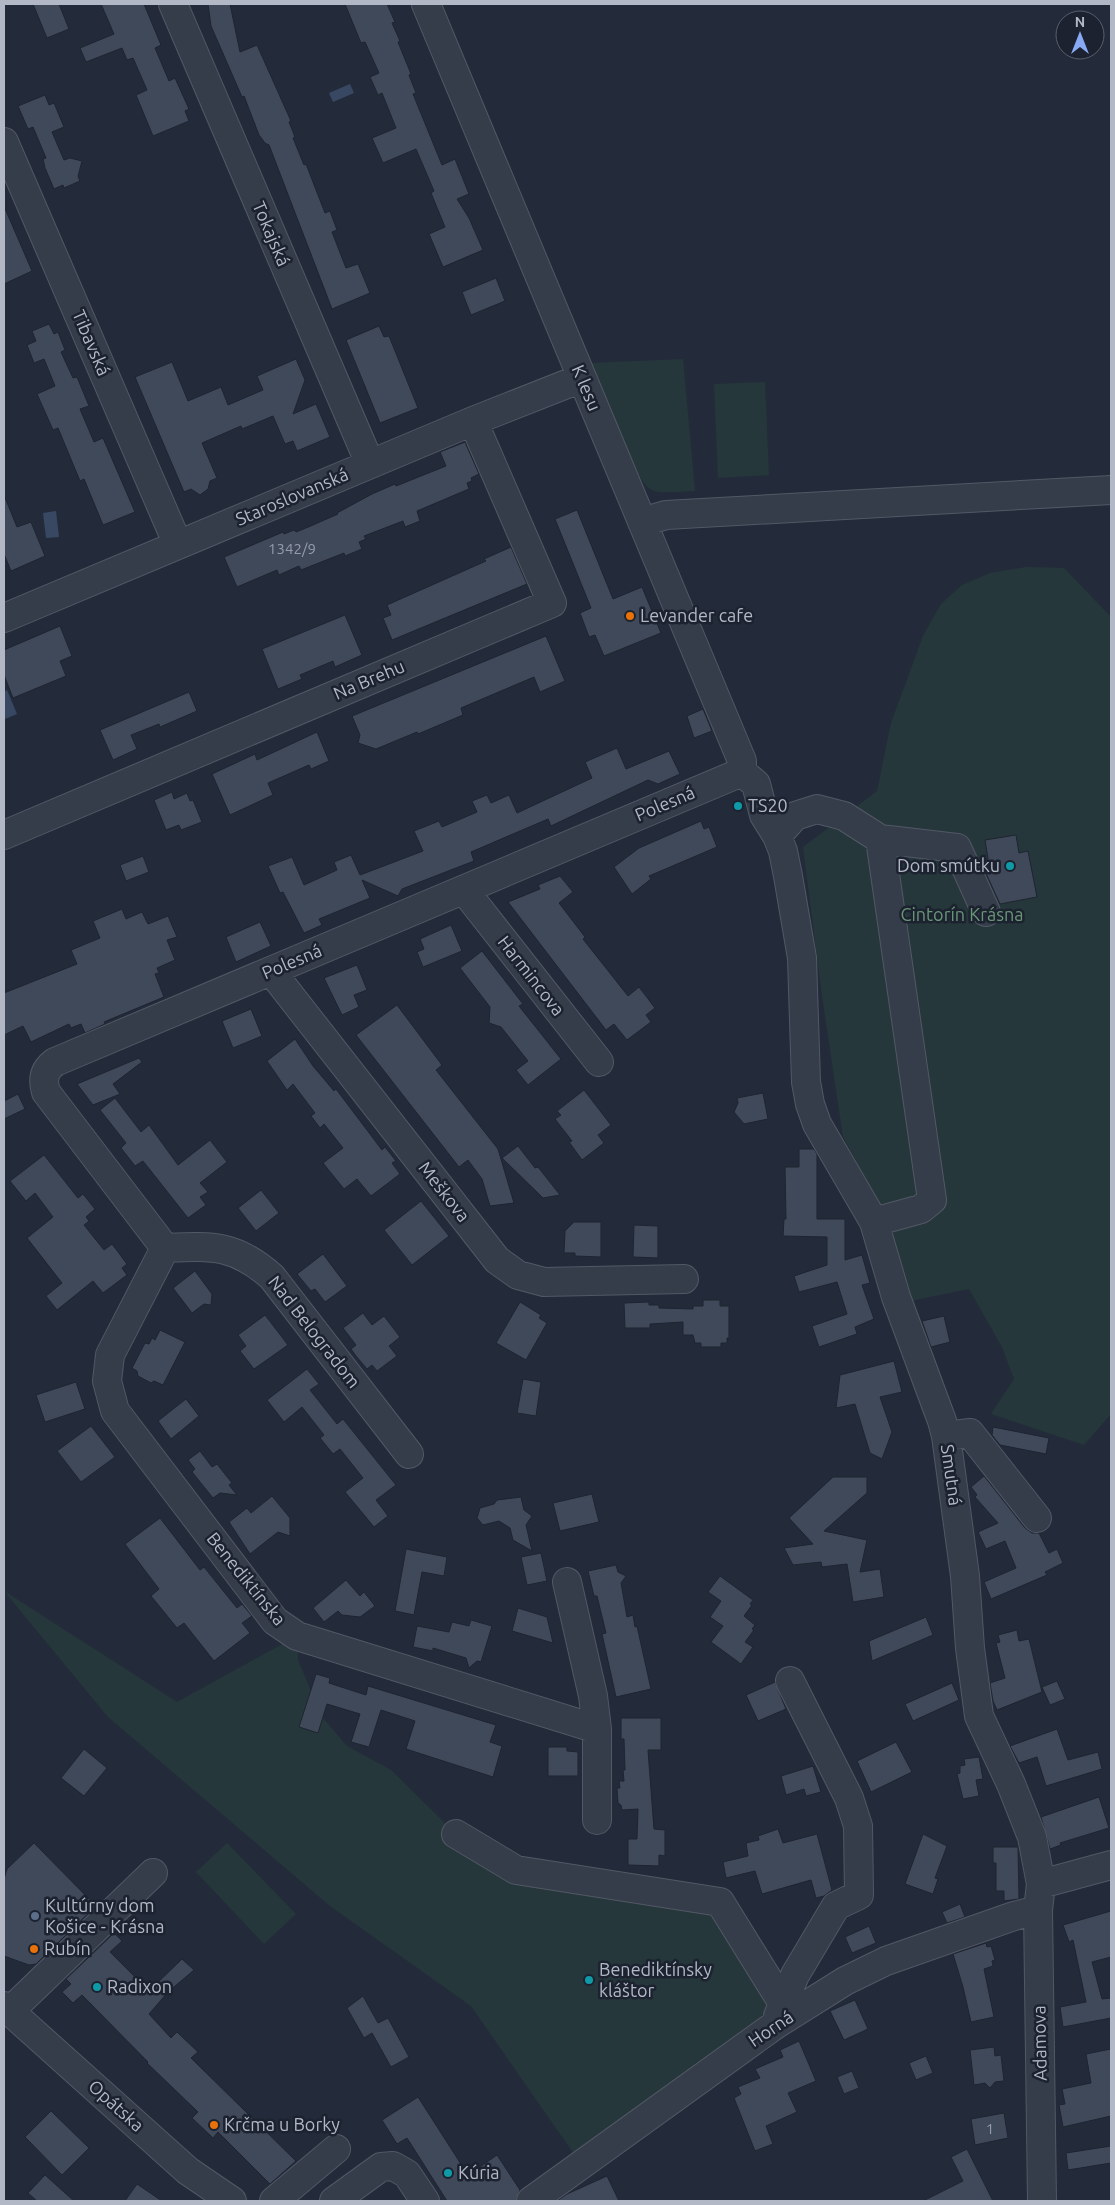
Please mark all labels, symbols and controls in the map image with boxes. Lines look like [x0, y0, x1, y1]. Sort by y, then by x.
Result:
north arrow [1055, 10, 1105, 60]
text: N [1075, 14, 1085, 30]
street label: Tokajská [249, 198, 295, 269]
street label: Tibavská [69, 307, 115, 378]
street label: K lesu [568, 362, 605, 414]
street label: Staroslovanská [232, 463, 351, 529]
house number: 1342/9 [268, 540, 316, 557]
place label: Levander cafe [640, 605, 753, 625]
marker: Levander cafe [624, 610, 636, 622]
street label: Na Brehu [330, 655, 407, 703]
street label: Polesná [632, 782, 698, 825]
place label: TS20 [748, 795, 788, 815]
marker: TS20 [732, 800, 744, 812]
place label: Dom smútku [897, 855, 1000, 875]
marker: Dom smútku [1004, 860, 1016, 872]
park label: Cintorín Krásna [900, 904, 1024, 924]
street label: Harmincova [494, 932, 569, 1019]
street label: Polesná [259, 940, 325, 983]
street label: Meškova [415, 1157, 474, 1225]
street label: Nad Belogradom [265, 1271, 365, 1391]
street label: Smutná [938, 1443, 966, 1507]
street label: Benediktínska [203, 1528, 290, 1629]
place label: Kultúrny dom Košice - Krásna [45, 1895, 165, 1936]
marker: Kultúrny dom Košice - Krásna [29, 1910, 41, 1922]
place label: Rubín [44, 1938, 91, 1958]
marker: Rubín [28, 1943, 40, 1955]
place label: Benediktínsky kláštor [599, 1959, 712, 2000]
marker: Benediktínsky kláštor [583, 1974, 595, 1986]
place label: Radixon [107, 1976, 172, 1996]
marker: Radixon [91, 1981, 103, 1993]
street label: Adamova [1028, 2005, 1050, 2081]
street label: Horná [744, 2006, 797, 2050]
street label: Opátska [85, 2075, 148, 2135]
place label: Krčma u Borky [224, 2114, 340, 2134]
marker: Krčma u Borky [208, 2119, 220, 2131]
house number: 1 [986, 2120, 994, 2137]
place label: Kúria [458, 2162, 500, 2182]
marker: Kúria [442, 2167, 454, 2179]

